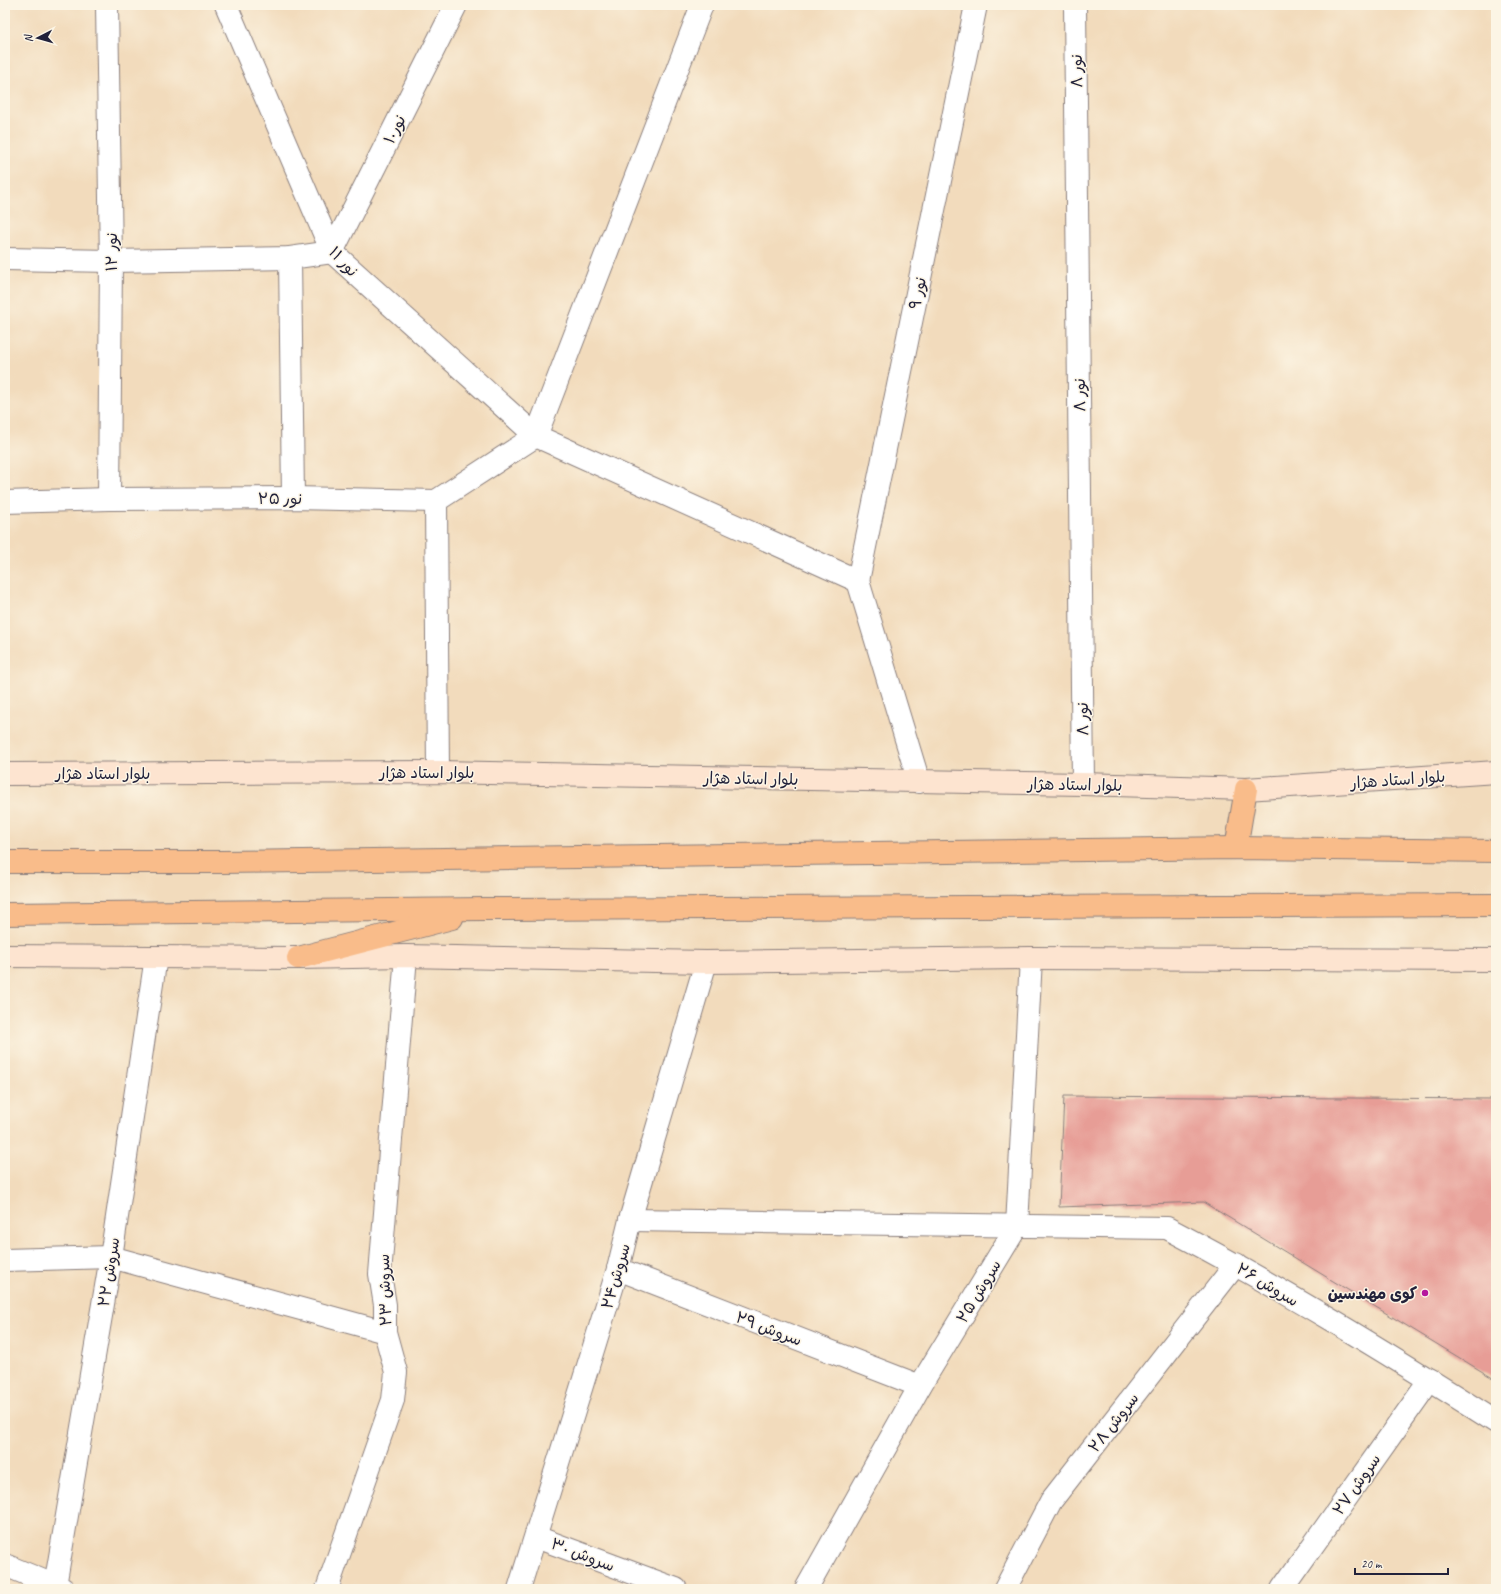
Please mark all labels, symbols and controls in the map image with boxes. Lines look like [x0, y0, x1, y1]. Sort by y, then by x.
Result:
north arrow [18, 18, 58, 58]
text: N [21, 33, 35, 43]
street label: نور ۸ [1067, 54, 1087, 88]
street label: نور۱۰ [379, 112, 411, 147]
street label: نور ۱۲ [102, 232, 122, 272]
street label: نور ۱۱ [324, 242, 362, 281]
street label: نور ۹ [905, 275, 931, 311]
street label: نور ۸ [1070, 378, 1090, 412]
street label: نور ۲۵ [258, 489, 302, 509]
street label: نور ۸ [1073, 702, 1093, 736]
street label: بلوار استاد هژار [379, 763, 474, 783]
street label: بلوار استاد هژار [55, 764, 150, 784]
street label: بلوار استاد هژار [1349, 767, 1446, 793]
street label: بلوار استاد هژار [702, 768, 799, 790]
street label: بلوار استاد هژار [1026, 774, 1123, 796]
street label: سروش ۲۲ [94, 1236, 124, 1308]
street label: سروش۲۴ [597, 1241, 635, 1311]
street label: سروش ۲۳ [374, 1253, 396, 1326]
street label: سروش ۲۵ [952, 1256, 1006, 1327]
street label: سروش ۲۶ [1233, 1259, 1302, 1311]
place label: کوی مهندسین [1328, 1284, 1417, 1304]
marker: کوی مهندسین [1420, 1288, 1430, 1298]
street label: سروش ۲۹ [733, 1307, 805, 1351]
street label: سروش ۲۸ [1084, 1389, 1143, 1457]
street label: سروش ۲۷ [1328, 1450, 1385, 1519]
street label: سروش ۳۰ [548, 1534, 617, 1576]
scale bar [1355, 1550, 1448, 1576]
text: 20 m [1361, 1556, 1383, 1572]

